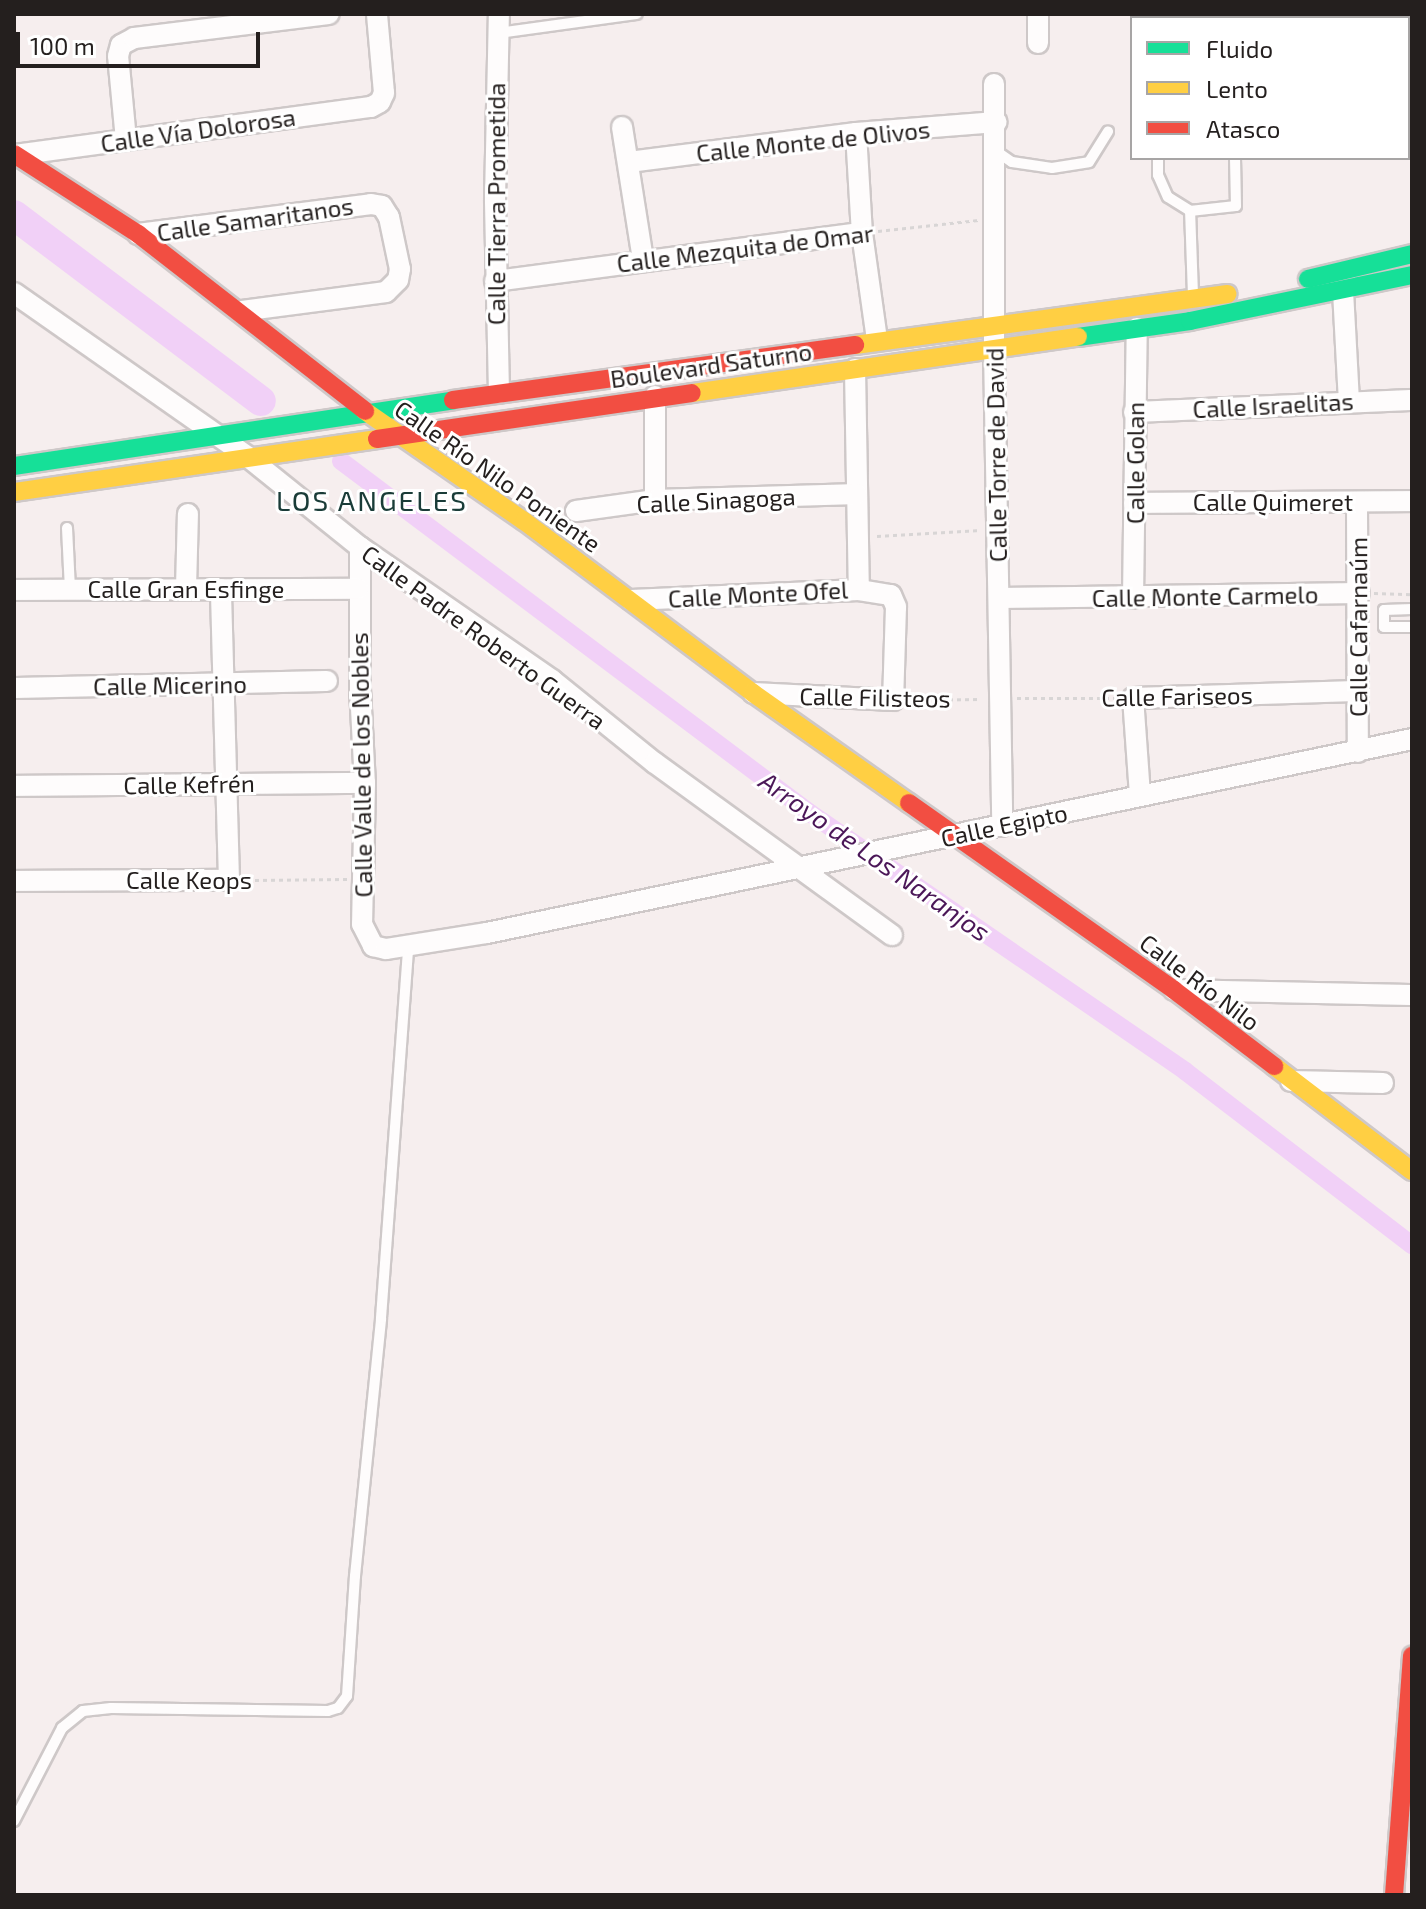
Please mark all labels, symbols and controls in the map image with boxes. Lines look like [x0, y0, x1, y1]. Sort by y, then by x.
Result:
scale bar [20, 16, 264, 66]
legend [1130, 16, 1410, 160]
text: 100 m [30, 31, 95, 60]
text: Fluido [1206, 34, 1273, 63]
text: Lento [1206, 74, 1268, 103]
street label: Calle Tierra Prometida [482, 83, 510, 325]
street label: Calle Vía Dolorosa [98, 102, 298, 158]
street label: Calle Monte de Olivos [695, 114, 931, 168]
text: Atasco [1206, 114, 1280, 143]
street label: Calle Samaritanos [155, 191, 355, 247]
street label: Calle Mezquita de Omar [615, 218, 875, 278]
street label: Boulevard Saturno [608, 337, 814, 393]
street label: Calle Torre de David [980, 347, 1012, 563]
street label: Calle Israelitas [1192, 386, 1354, 424]
street label: Calle Río Nilo Poniente [390, 394, 606, 558]
street label: Calle Golan [1121, 402, 1149, 524]
street label: Calle Sinagoga [636, 481, 796, 519]
district label: LOS ANGELES [276, 483, 468, 517]
street label: Calle Quimeret [1193, 488, 1353, 516]
street label: Calle Cafarnaúm [1344, 537, 1372, 717]
street label: Calle Padre Roberto Guerra [356, 539, 612, 735]
street label: Calle Gran Esfinge [88, 575, 284, 603]
street label: Calle Monte Ofel [667, 575, 849, 613]
street label: Calle Monte Carmelo [1092, 580, 1318, 612]
street label: Calle Valle de los Nobles [344, 632, 378, 898]
street label: Calle Micerino [93, 669, 247, 701]
street label: Calle Fariseos [1101, 680, 1253, 712]
street label: Calle Filisteos [799, 681, 951, 713]
water label: Arroyo de Los Naranjos [754, 765, 996, 947]
street label: Calle Kefrén [123, 768, 255, 800]
street label: Calle Egipto [938, 798, 1070, 852]
street label: Calle Keops [126, 866, 252, 894]
street label: Calle Río Nilo [1134, 928, 1266, 1036]

